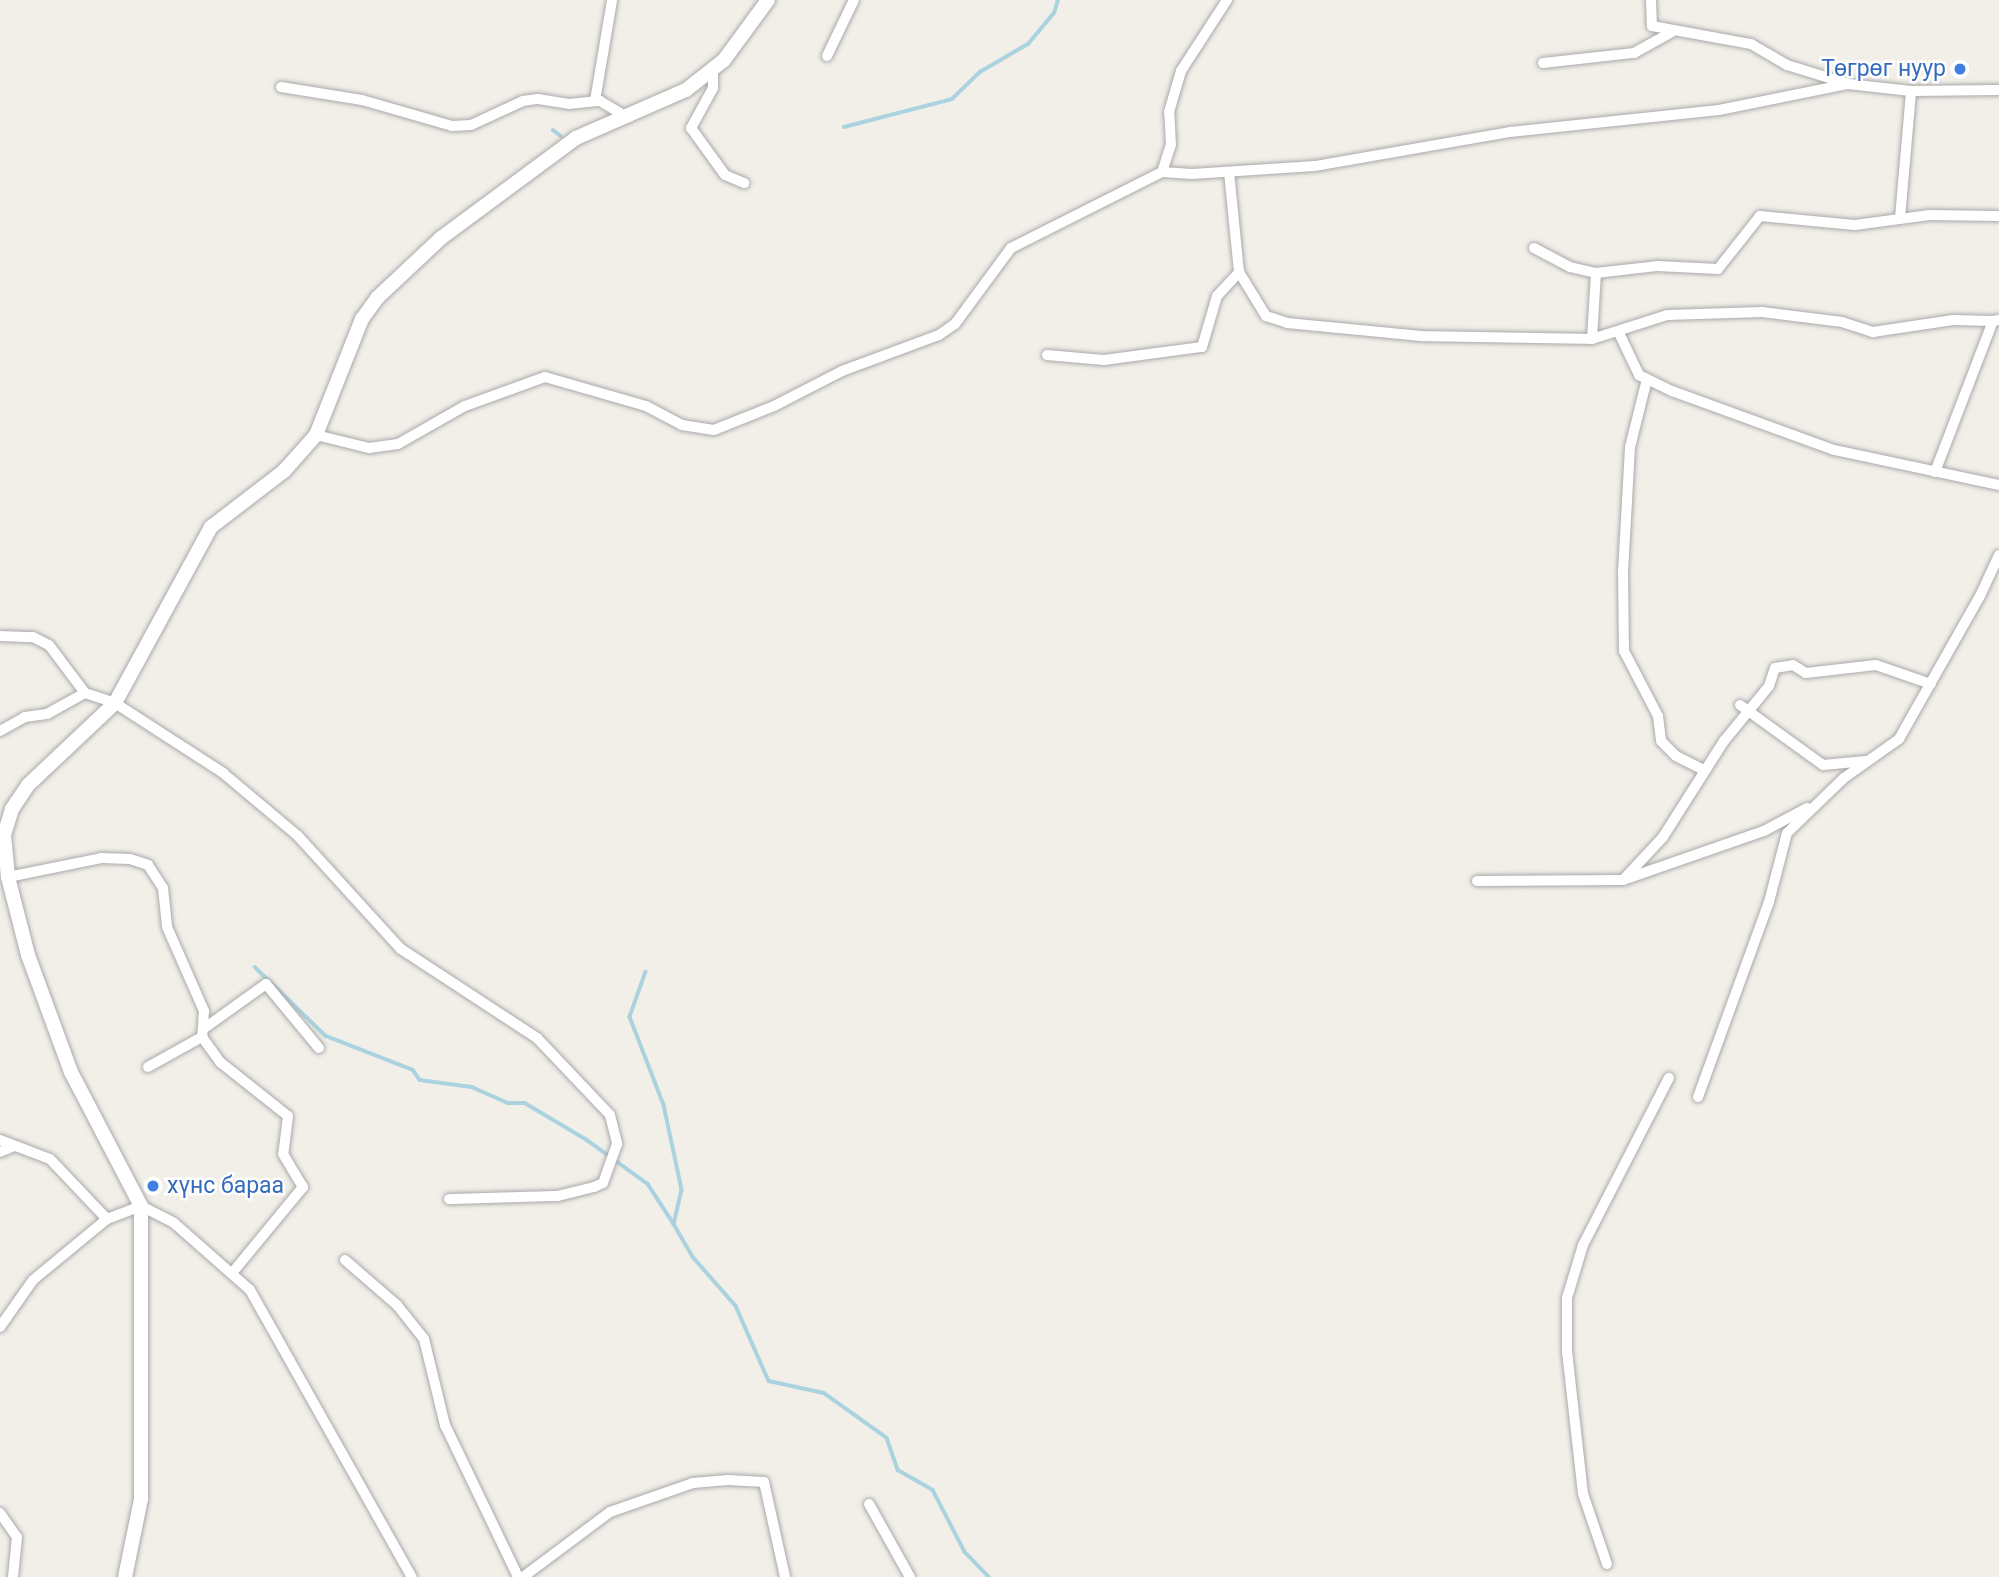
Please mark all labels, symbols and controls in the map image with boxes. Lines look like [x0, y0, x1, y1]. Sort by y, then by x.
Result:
place label: Төгрөг нуур [1821, 55, 1946, 83]
marker: Төгрөг нуур [1952, 61, 1968, 77]
place label: хүнс бараа [167, 1172, 284, 1200]
marker: хүнс бараа [145, 1178, 161, 1194]

